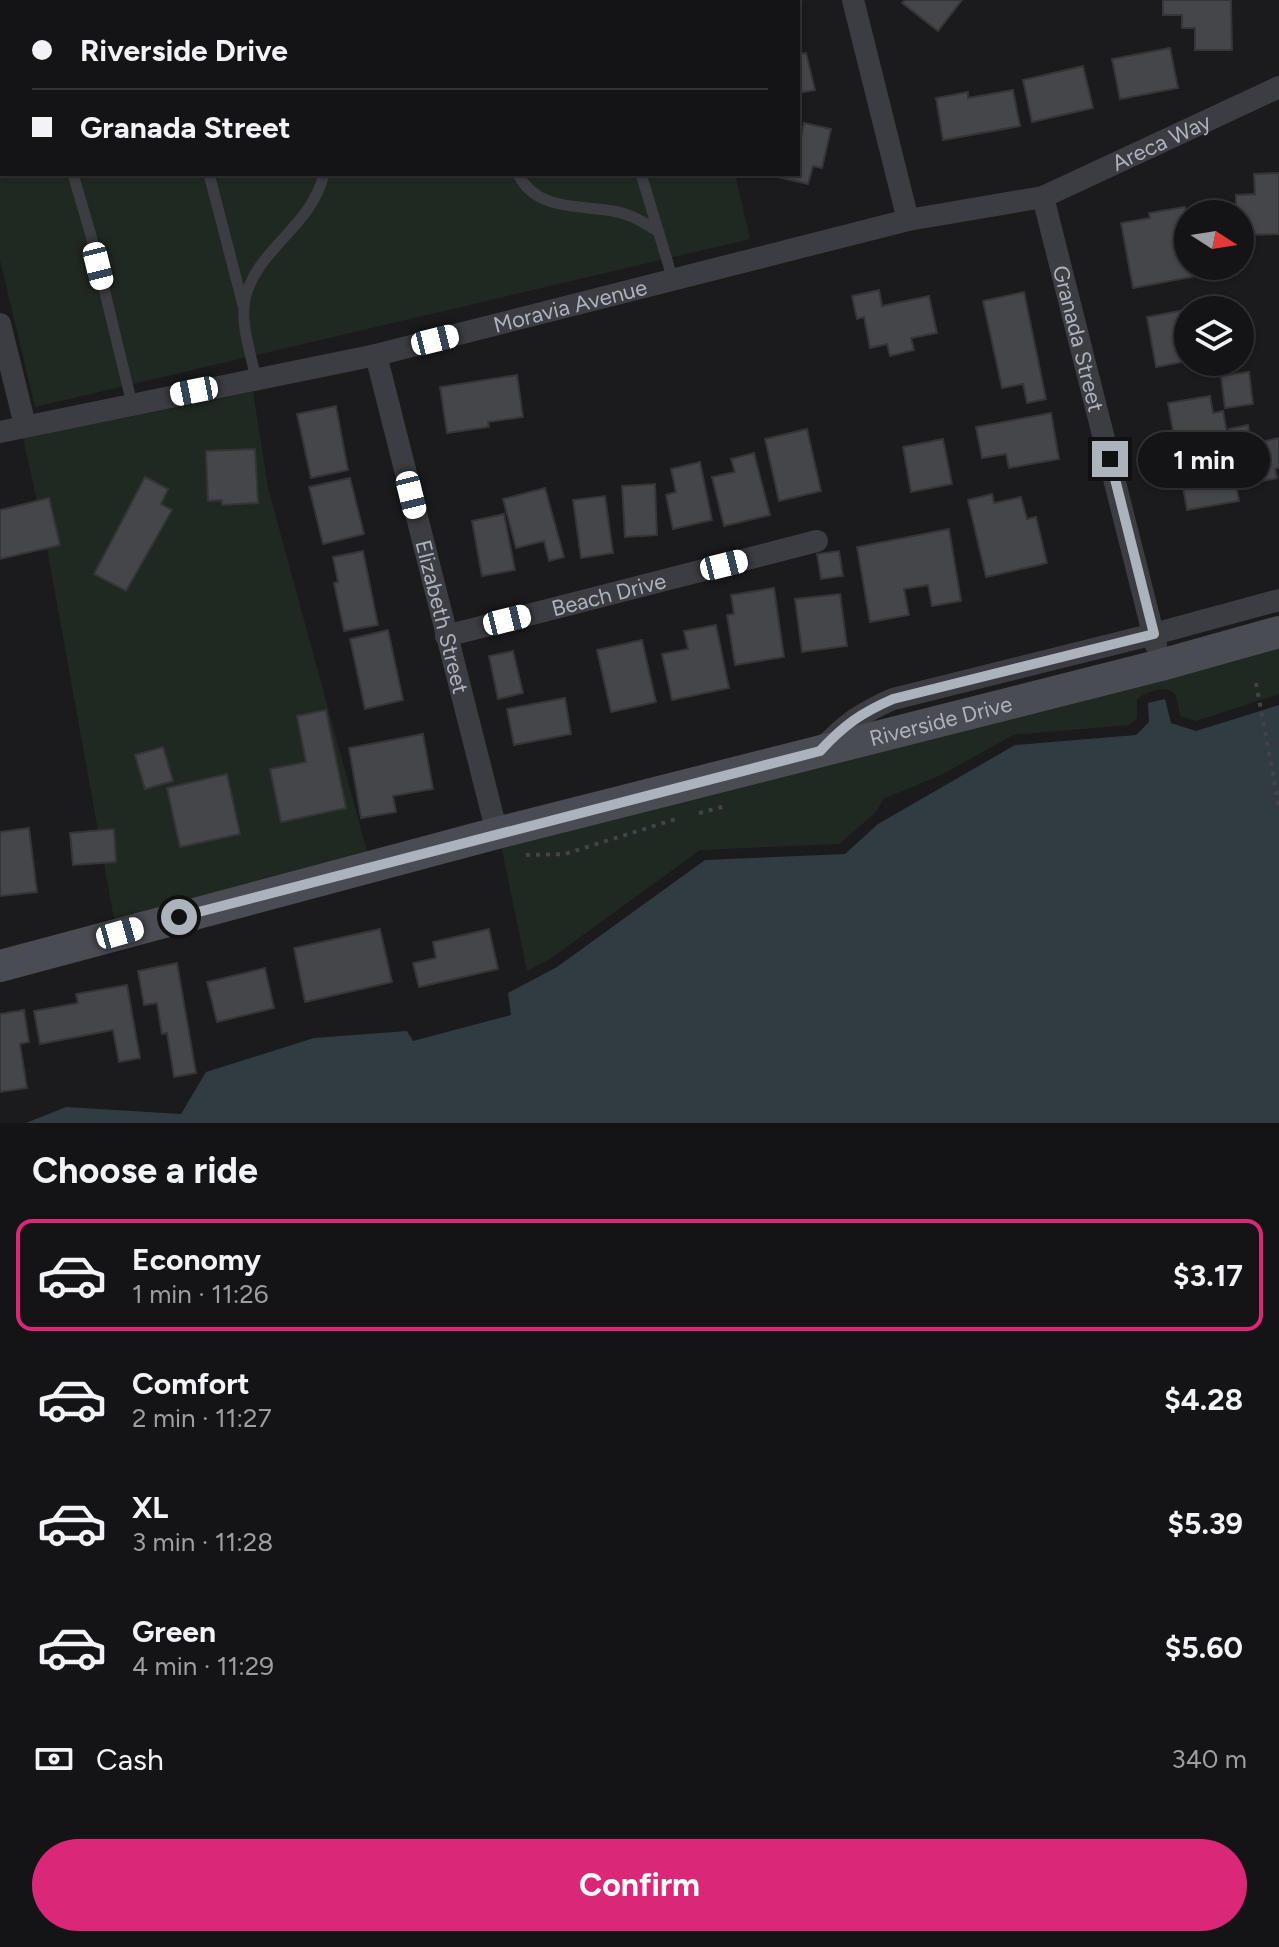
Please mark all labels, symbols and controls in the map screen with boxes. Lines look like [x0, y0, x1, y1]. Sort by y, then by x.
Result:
text: Riverside Drive [80, 32, 288, 69]
street label: Areca Way [1108, 108, 1215, 177]
text: Granada Street [80, 109, 291, 146]
north arrow [1174, 200, 1254, 280]
map controls [1174, 200, 1254, 376]
car [81, 240, 115, 292]
street label: Granada Street [1047, 263, 1110, 415]
street label: Moravia Avenue [490, 274, 650, 339]
button: layers [1174, 296, 1254, 376]
car [409, 323, 461, 357]
car [168, 375, 220, 407]
callout: 1 min [1138, 431, 1270, 487]
route end [1092, 441, 1128, 477]
text: 1 min [1173, 444, 1235, 476]
car [394, 469, 428, 521]
street label: Elizabeth Street [409, 537, 474, 697]
car [698, 548, 750, 582]
street label: Beach Drive [549, 567, 669, 622]
car [481, 603, 533, 637]
street label: Riverside Drive [867, 690, 1015, 752]
route start [161, 899, 197, 935]
car [94, 915, 146, 951]
text: Choose a ride [32, 1149, 258, 1192]
icon: car [36, 1239, 108, 1311]
text: Economy [132, 1241, 261, 1278]
text: $3.17 [1173, 1257, 1243, 1294]
text: 1 min · 11:26 [132, 1278, 269, 1310]
icon: car [36, 1363, 108, 1435]
text: Comfort [132, 1365, 250, 1402]
text: $4.28 [1164, 1381, 1243, 1418]
text: 2 min · 11:27 [132, 1402, 272, 1434]
icon: car [36, 1487, 108, 1559]
text: XL [132, 1489, 168, 1526]
text: $5.39 [1167, 1505, 1243, 1542]
text: 3 min · 11:28 [132, 1526, 273, 1558]
icon: car [36, 1611, 108, 1683]
text: Green [132, 1613, 216, 1650]
text: $5.60 [1165, 1629, 1243, 1666]
text: 4 min · 11:29 [132, 1650, 274, 1682]
icon: cash [32, 1737, 76, 1781]
text: Cash [96, 1741, 164, 1778]
text: 340 m [1171, 1743, 1247, 1775]
button: Confirm [32, 1839, 1247, 1931]

